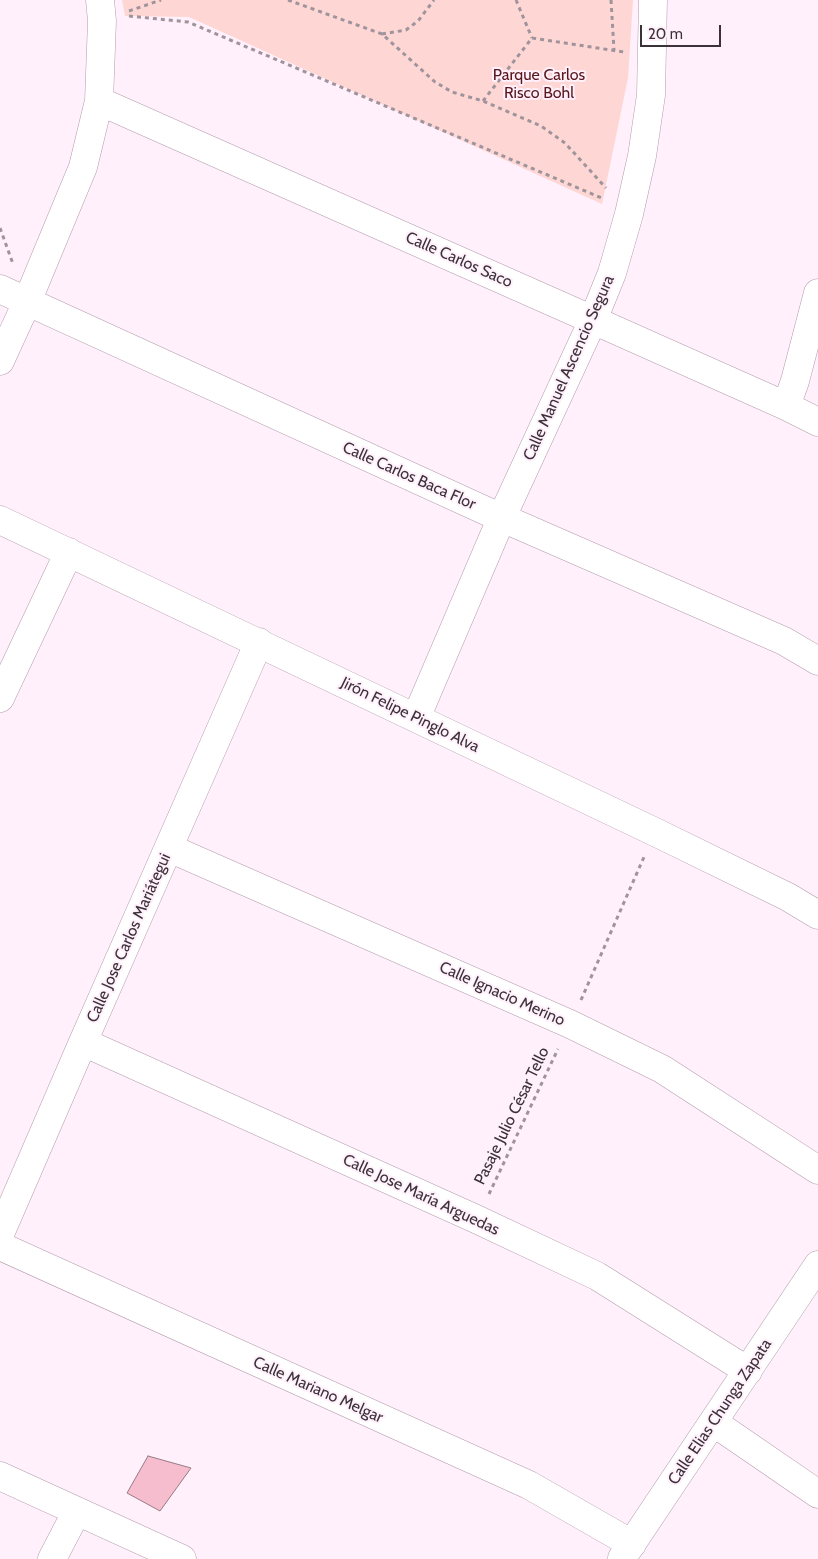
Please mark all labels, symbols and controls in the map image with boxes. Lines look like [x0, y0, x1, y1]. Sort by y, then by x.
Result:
scale bar [643, 15, 724, 47]
text: 20 m [648, 25, 683, 43]
park label: Parque Carlos Risco Bohl [493, 65, 585, 103]
street label: Calle Carlos Saco [403, 228, 515, 292]
street label: Calle Manuel Ascencio Segura [519, 272, 619, 464]
street label: Calle Carlos Baca Flor [339, 438, 479, 514]
street label: Jirón Felipe Pinglo Alva [338, 673, 482, 757]
street label: Calle Jose Carlos Mariátegui [83, 851, 175, 1025]
street label: Calle Ignacio Merino [436, 958, 568, 1030]
street label: Pasaje Julio César Tello [470, 1044, 554, 1188]
street label: Calle Jose María Arguedas [340, 1150, 502, 1240]
street label: Calle Elias Chunga Zapata [664, 1335, 776, 1489]
street label: Calle Mariano Melgar [250, 1353, 386, 1427]

